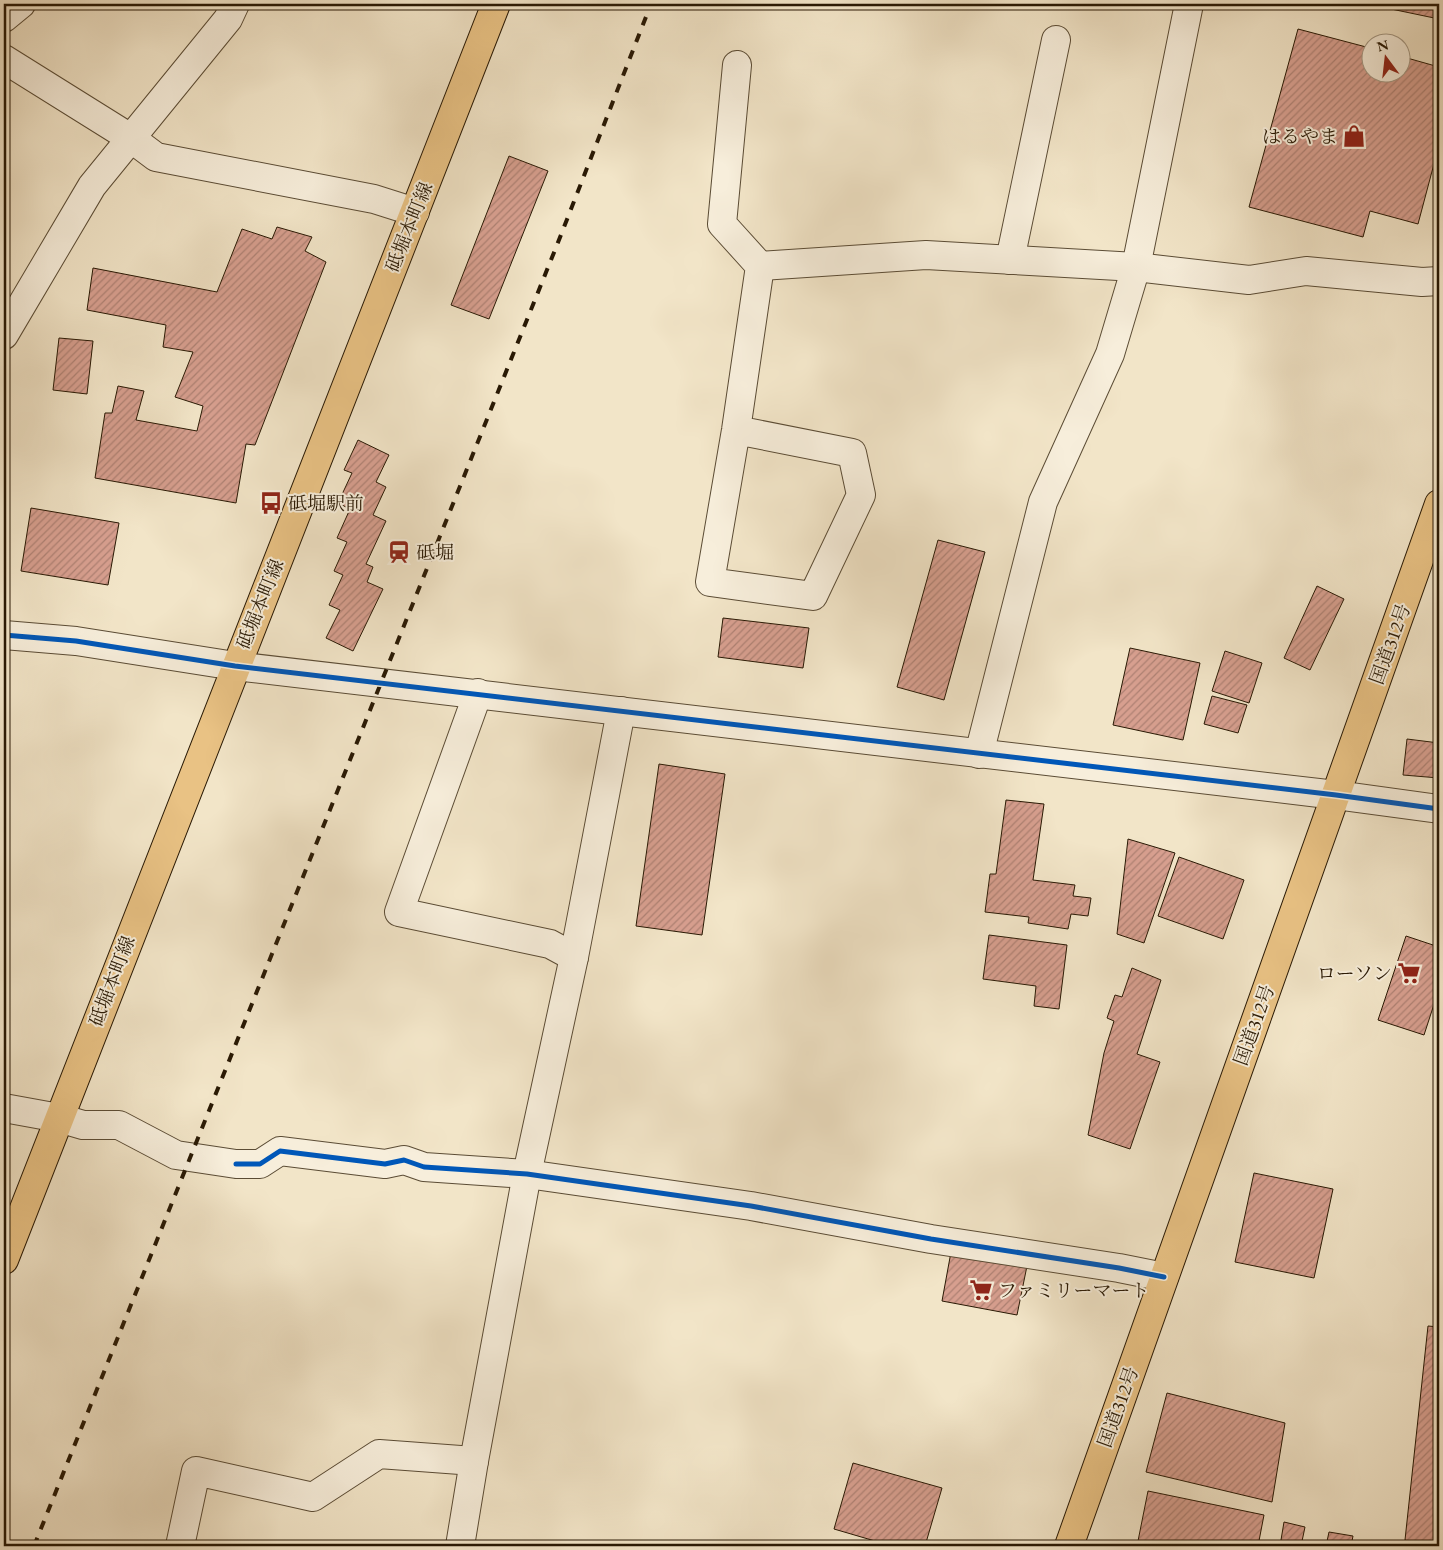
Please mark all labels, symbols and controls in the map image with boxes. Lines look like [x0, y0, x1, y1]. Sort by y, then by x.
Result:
north arrow [1360, 32, 1410, 82]
text: N [1375, 35, 1391, 56]
shop icon: はるやま [1341, 123, 1367, 149]
place label: はるやま [1262, 124, 1338, 149]
street label: 砥堀本町線 [380, 178, 438, 276]
bus stop icon: 砥堀駅前 [258, 490, 284, 516]
place label: 砥堀駅前 [288, 491, 364, 516]
station icon: 砥堀 [386, 539, 412, 565]
place label: 砥堀 [416, 540, 454, 565]
street label: 砥堀本町線 [231, 555, 289, 653]
street label: 国道312号 [1364, 600, 1416, 688]
street label: 砥堀本町線 [83, 932, 141, 1030]
supermarket icon: ローソン [1396, 960, 1422, 986]
place label: ローソン [1317, 961, 1392, 986]
street label: 国道312号 [1228, 981, 1280, 1069]
supermarket icon: ファミリーマート [968, 1277, 994, 1303]
place label: ファミリーマート [998, 1278, 1150, 1303]
street label: 国道312号 [1092, 1363, 1144, 1451]

